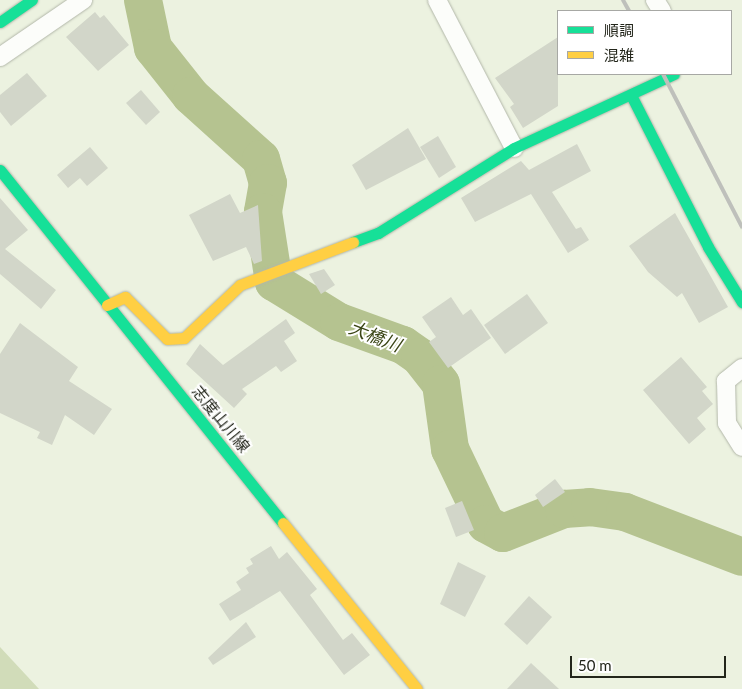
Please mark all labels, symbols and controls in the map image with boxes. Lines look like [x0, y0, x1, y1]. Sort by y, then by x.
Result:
legend [557, 10, 732, 75]
text: 順調 [604, 21, 634, 39]
text: 混雑 [604, 46, 634, 64]
water label: 大橋川 [346, 316, 404, 356]
street label: 志度山川線 [188, 382, 254, 456]
scale bar [572, 646, 728, 678]
text: 50 m [578, 656, 612, 674]

